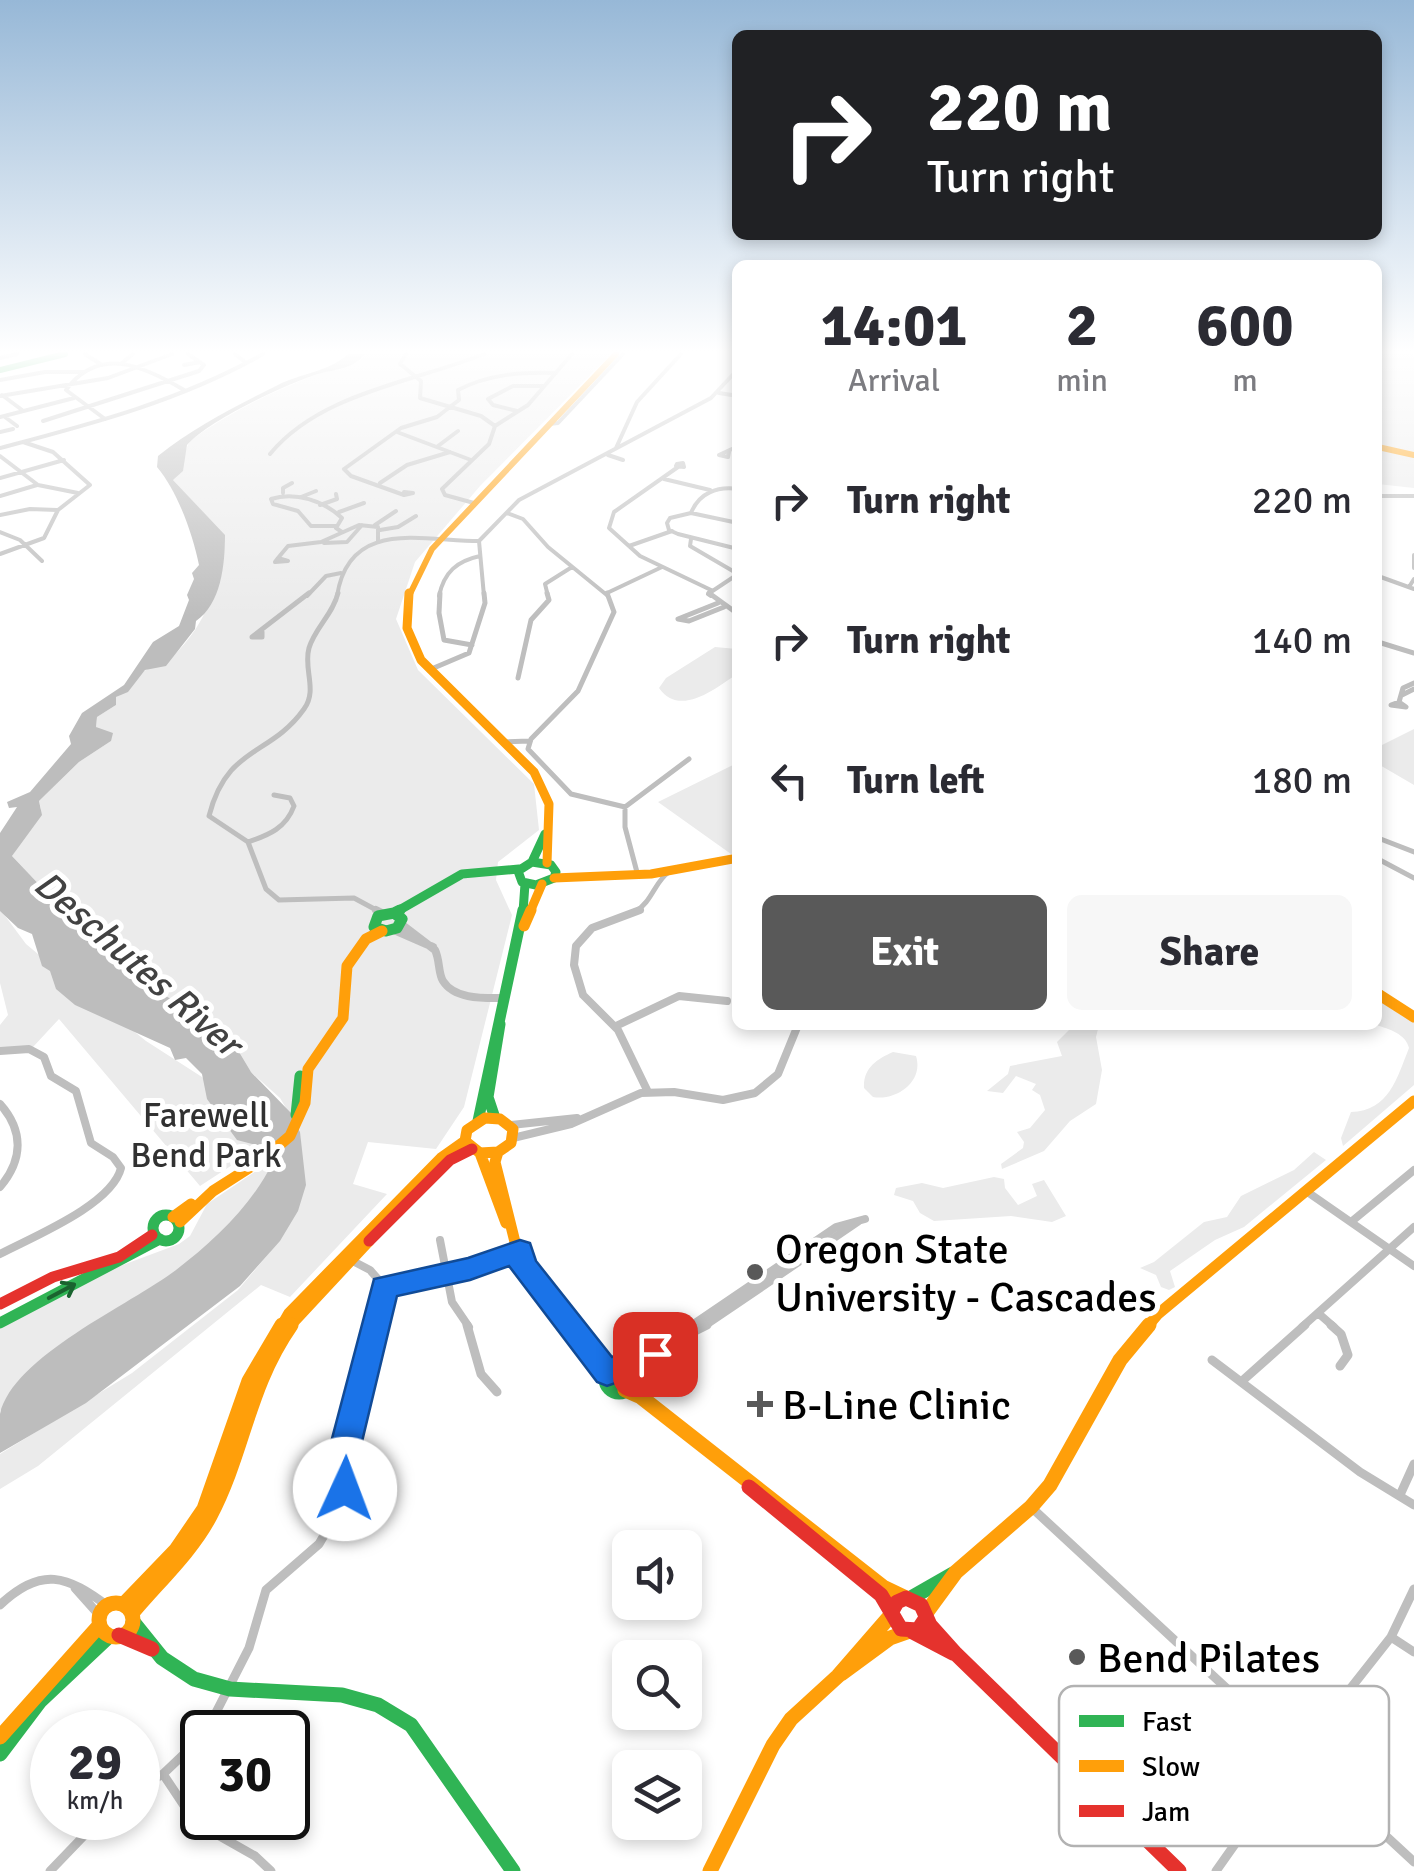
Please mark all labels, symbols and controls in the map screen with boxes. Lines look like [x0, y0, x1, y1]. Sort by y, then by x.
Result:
text: 220 m [927, 64, 1112, 150]
icon: right [762, 70, 892, 200]
text: Turn right [927, 150, 1115, 205]
text: 14:01 [820, 289, 968, 363]
text: 2 [1066, 289, 1098, 363]
text: 600 [1196, 289, 1294, 363]
text: Arrival [848, 361, 940, 400]
text: min [1056, 361, 1108, 400]
text: m [1232, 361, 1258, 400]
icon: right [762, 473, 817, 528]
text: Turn right [847, 477, 1011, 524]
text: 220 m [1252, 477, 1352, 524]
icon: right [762, 613, 817, 668]
text: Turn right [847, 617, 1011, 664]
text: 140 m [1252, 617, 1352, 664]
icon: left [762, 753, 817, 808]
text: Turn left [847, 757, 985, 804]
text: 180 m [1252, 757, 1352, 804]
water label: Deschutes River [24, 861, 255, 1069]
button: Exit [762, 895, 1047, 1010]
button: Share [1067, 895, 1352, 1010]
park label: Farewell Bend Park [130, 1094, 282, 1177]
place label: Oregon State University - Cascades [775, 1224, 1157, 1323]
marker: Oregon State University - Cascades [744, 1261, 766, 1283]
one-way arrow [46, 1281, 76, 1300]
pin [613, 1312, 698, 1397]
icon: arrive [628, 1327, 683, 1382]
place label: B-Line Clinic [782, 1380, 1011, 1431]
marker: B-Line Clinic [747, 1391, 773, 1417]
position arrow [293, 1437, 397, 1541]
map controls [612, 1530, 702, 1840]
button: sound [612, 1530, 702, 1620]
place label: Bend Pilates [1097, 1633, 1320, 1684]
button: search [612, 1640, 702, 1730]
marker: Bend Pilates [1066, 1646, 1088, 1668]
legend [1059, 1686, 1389, 1846]
text: Fast [1142, 1705, 1192, 1739]
speed limit sign: 30 [180, 1710, 310, 1840]
text: 29 [68, 1732, 122, 1794]
button: layers [612, 1750, 702, 1840]
text: Slow [1142, 1750, 1200, 1784]
text: km/h [67, 1785, 123, 1816]
text: Jam [1142, 1795, 1190, 1829]

